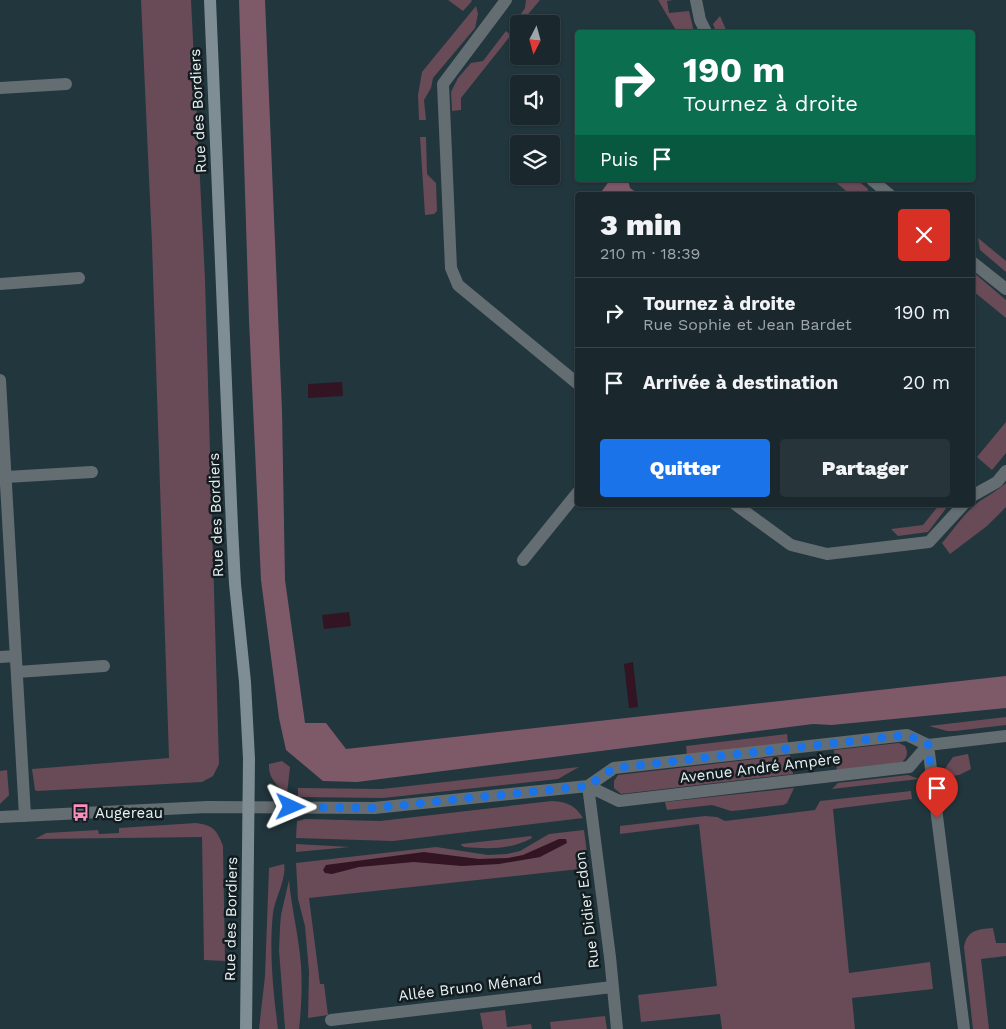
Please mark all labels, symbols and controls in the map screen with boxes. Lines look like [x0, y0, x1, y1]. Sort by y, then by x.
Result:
north arrow [510, 15, 560, 65]
map controls [510, 15, 560, 185]
street label: Rue des Bordiers [186, 48, 210, 174]
text: 190 m [683, 49, 785, 91]
icon: right [600, 50, 665, 115]
button: sound [510, 75, 560, 125]
text: Tournez à droite [683, 91, 858, 116]
button: layers [510, 135, 560, 185]
icon: arrive [648, 145, 676, 173]
text: Puis [600, 148, 638, 171]
text: 3 min [600, 207, 682, 242]
button: close [898, 209, 950, 261]
text: 210 m · 18:39 [600, 244, 700, 263]
text: Tournez à droite [643, 292, 795, 315]
icon: right [600, 299, 628, 327]
text: 190 m [894, 301, 950, 324]
text: Rue Sophie et Jean Bardet [643, 315, 852, 334]
icon: arrive [600, 369, 628, 397]
text: Arrivée à destination [643, 371, 838, 394]
text: 20 m [903, 371, 950, 394]
button: Quitter [600, 439, 770, 497]
button: Partager [780, 439, 950, 497]
street label: Rue des Bordiers [205, 452, 227, 577]
street label: Avenue André Ampère [678, 749, 842, 787]
pin [916, 767, 958, 818]
icon: arrive [923, 774, 951, 802]
position arrow [264, 780, 316, 832]
bus stop icon: Augereau [71, 803, 91, 823]
place label: Augereau [95, 804, 163, 822]
street label: Rue Didier Edon [571, 851, 603, 969]
street label: Rue des Bordiers [221, 857, 241, 981]
street label: Allée Bruno Ménard [397, 969, 543, 1005]

